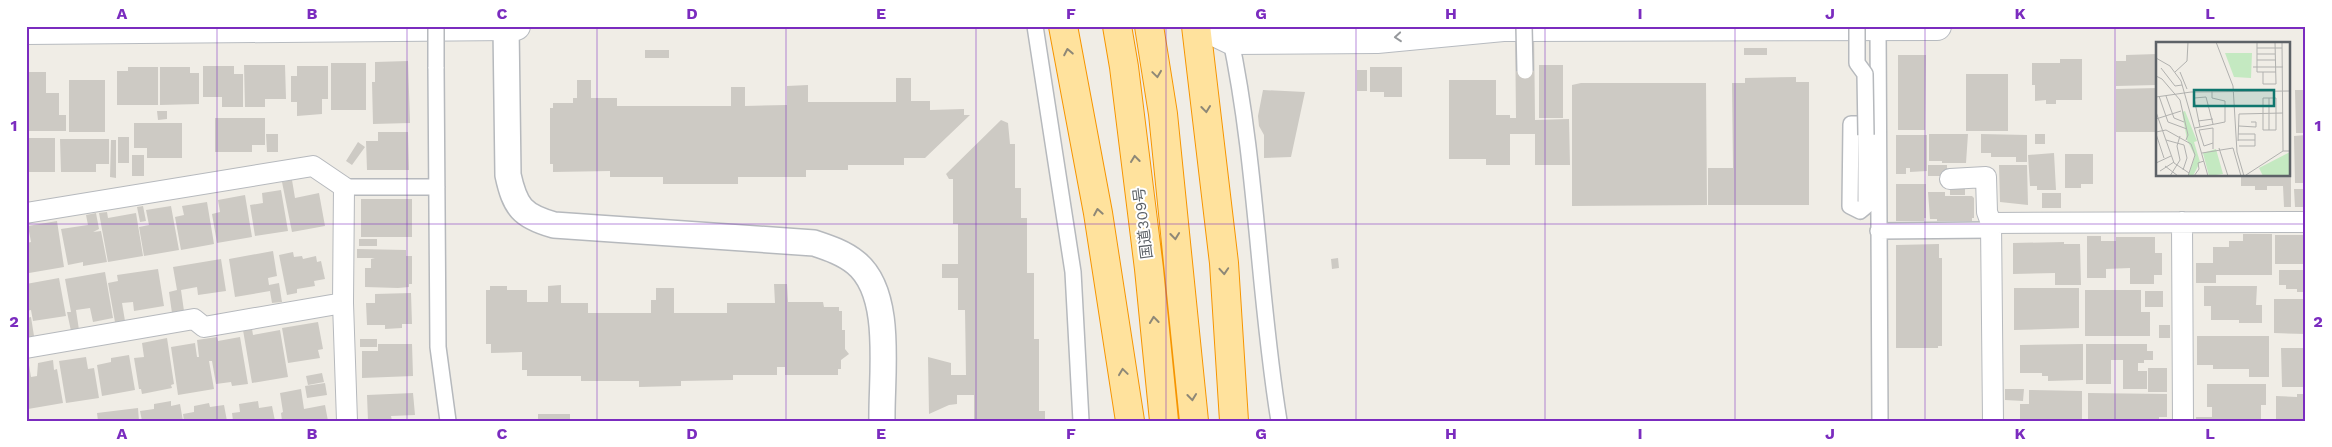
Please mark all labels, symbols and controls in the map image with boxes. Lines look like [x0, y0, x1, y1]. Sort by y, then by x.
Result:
text: A [117, 4, 128, 23]
text: B [307, 4, 318, 23]
text: C [497, 4, 508, 23]
text: D [686, 4, 698, 23]
text: E [876, 4, 886, 23]
text: F [1066, 4, 1076, 23]
text: G [1255, 4, 1267, 23]
text: H [1445, 4, 1457, 23]
text: I [1637, 4, 1643, 23]
text: J [1825, 4, 1835, 23]
text: K [2014, 4, 2026, 23]
text: L [2205, 4, 2215, 23]
one-way arrow [1394, 31, 1402, 42]
inset map [2156, 42, 2290, 176]
one-way arrow [1063, 48, 1073, 57]
one-way arrow [1151, 70, 1161, 79]
one-way arrow [1200, 106, 1211, 114]
text: 1 [11, 116, 17, 135]
text: 1 [2315, 116, 2321, 135]
one-way arrow [1131, 154, 1141, 163]
street label: 国道309号 [1130, 186, 1156, 260]
one-way arrow [1093, 208, 1103, 216]
one-way arrow [1169, 232, 1180, 240]
one-way arrow [1219, 267, 1230, 275]
text: 2 [9, 312, 19, 331]
text: 2 [2313, 312, 2323, 331]
one-way arrow [1149, 316, 1160, 324]
one-way arrow [1118, 368, 1129, 376]
one-way arrow [1186, 394, 1197, 402]
text: A [117, 424, 128, 443]
text: B [307, 424, 318, 443]
text: C [497, 424, 508, 443]
text: D [686, 424, 698, 443]
text: E [876, 424, 886, 443]
text: F [1066, 424, 1076, 443]
text: G [1255, 424, 1267, 443]
text: H [1445, 424, 1457, 443]
text: I [1637, 424, 1643, 443]
text: J [1825, 424, 1835, 443]
text: K [2014, 424, 2026, 443]
text: L [2205, 424, 2215, 443]

